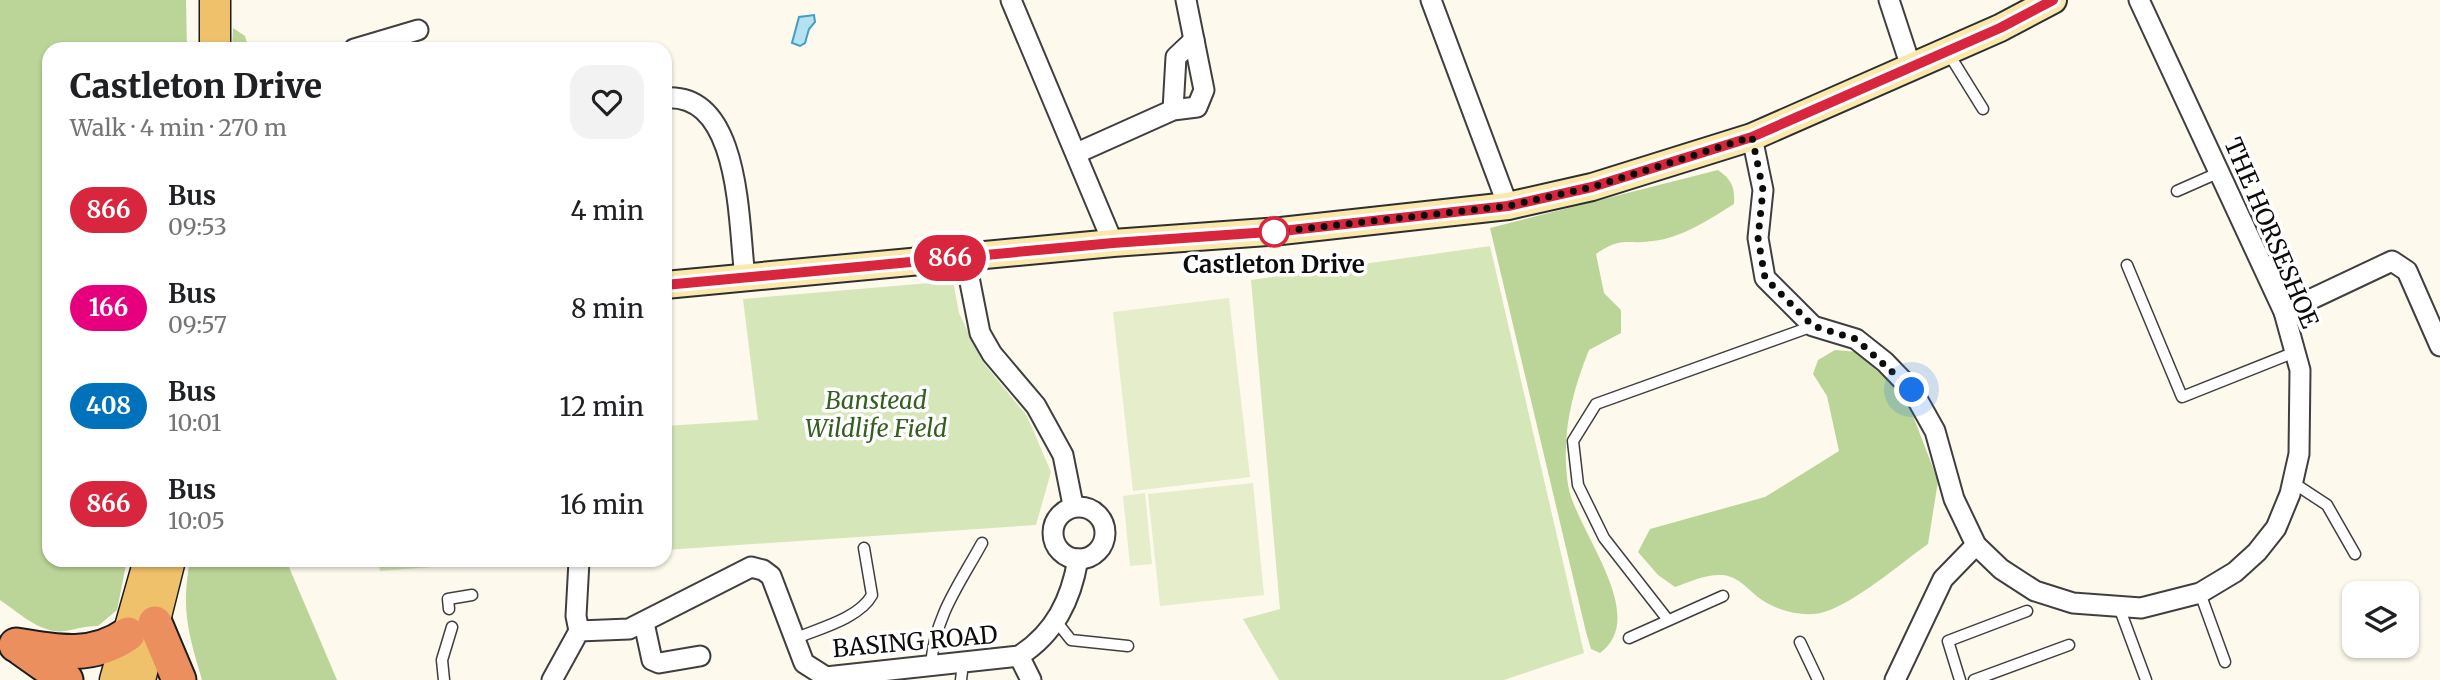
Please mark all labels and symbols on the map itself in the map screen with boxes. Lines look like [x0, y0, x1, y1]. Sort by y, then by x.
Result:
street label: THE HORSESHOE [2217, 133, 2326, 333]
marker: Castleton Drive [1259, 217, 1289, 247]
line badge: 866 [910, 235, 990, 281]
place label: Castleton Drive [1183, 249, 1365, 280]
your location [1894, 372, 1929, 407]
park label: Banstead Wildlife Field [805, 385, 947, 444]
street label: BASING ROAD [831, 619, 999, 664]

